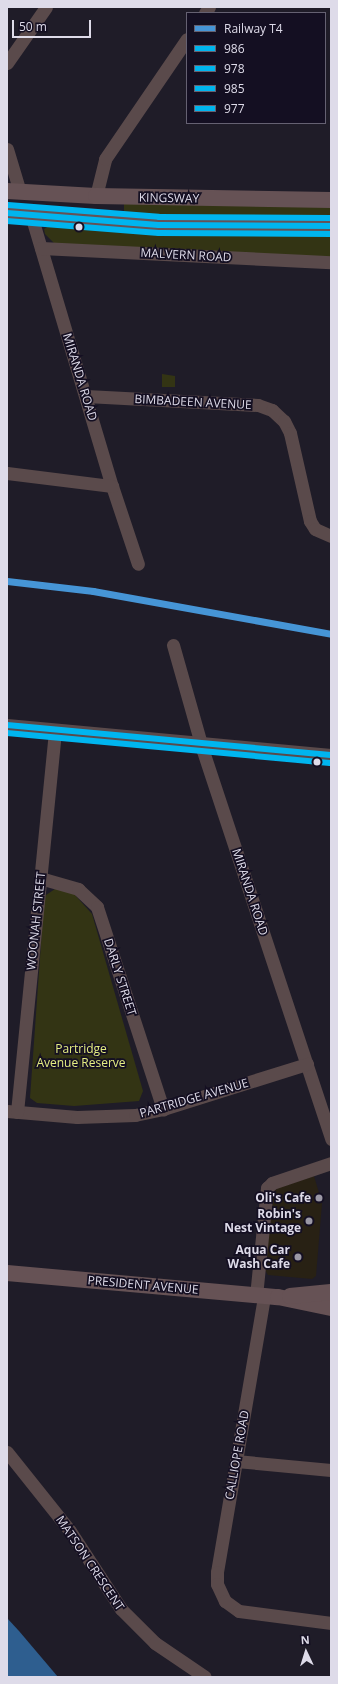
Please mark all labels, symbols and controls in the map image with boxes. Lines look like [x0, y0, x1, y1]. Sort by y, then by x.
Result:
scale bar [14, 12, 93, 38]
legend [186, 12, 326, 124]
text: 50 m [19, 18, 47, 35]
text: Railway T4 [224, 20, 283, 37]
text: 986 [224, 40, 245, 57]
text: 978 [224, 60, 245, 77]
text: 985 [224, 80, 245, 97]
text: 977 [224, 100, 245, 117]
street label: KINGSWAY [139, 190, 199, 206]
unlabelled marker [74, 222, 84, 232]
street label: MALVERN ROAD [140, 245, 232, 265]
street label: MIRANDA ROAD [60, 332, 100, 422]
street label: BIMBADEEN AVENUE [134, 392, 252, 412]
unlabelled marker [312, 757, 322, 767]
street label: MIRANDA ROAD [229, 847, 271, 937]
street label: WOONAH STREET [24, 871, 48, 971]
street label: DARLY STREET [101, 937, 139, 1017]
park label: Partridge Avenue Reserve [36, 1042, 126, 1070]
street label: PARTRIDGE AVENUE [138, 1076, 250, 1120]
place label: Oli's Cafe [255, 1191, 311, 1205]
marker: Oli's Cafe [314, 1193, 324, 1203]
place label: Robin's Nest Vintage [224, 1207, 301, 1235]
marker: Robin's Nest Vintage [304, 1216, 314, 1226]
place label: Aqua Car Wash Cafe [228, 1243, 290, 1271]
marker: Aqua Car Wash Cafe [293, 1252, 303, 1262]
street label: PRESIDENT AVENUE [87, 1273, 199, 1297]
street label: CALLIOPE ROAD [222, 1409, 252, 1501]
street label: MATSON CRESCENT [53, 1513, 127, 1613]
north arrow [286, 1632, 326, 1672]
text: N [300, 1632, 310, 1647]

